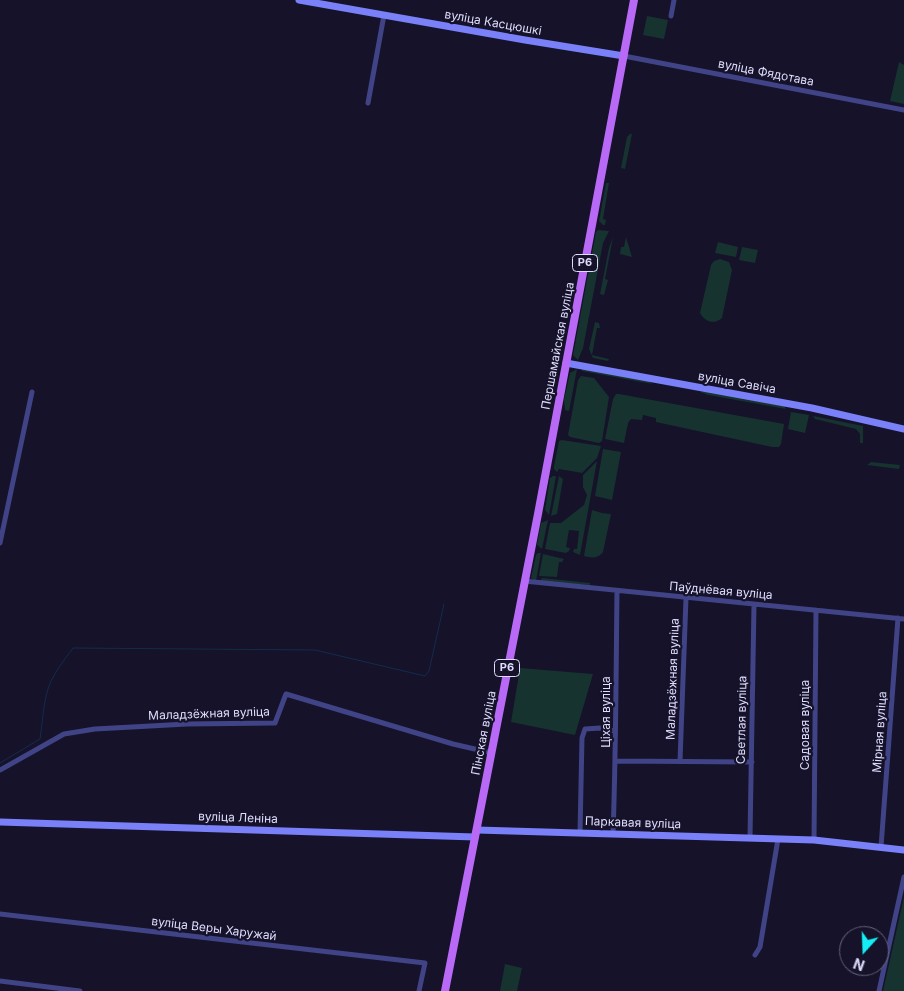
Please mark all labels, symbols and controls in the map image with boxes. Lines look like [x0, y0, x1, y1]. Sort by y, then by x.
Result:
street label: вуліца Касцюшкі [443, 7, 543, 39]
street label: вуліца Фядотава [717, 57, 815, 89]
road number: Р6 [572, 254, 598, 272]
street label: Першамайская вуліца [539, 281, 577, 411]
street label: вуліца Савіча [697, 369, 777, 397]
street label: Паўднёвая вуліца [669, 579, 773, 603]
street label: Маладзёжная вуліца [664, 618, 682, 740]
road number: Р6 [494, 660, 520, 676]
street label: Ціхая вуліца [599, 676, 613, 748]
street label: Светлая вуліца [734, 676, 750, 764]
street label: Садовая вуліца [798, 680, 812, 770]
street label: Пінская вуліца [469, 690, 499, 776]
street label: Мірная вуліца [870, 691, 890, 773]
street label: Маладзёжная вуліца [148, 705, 270, 723]
street label: вуліца Леніна [198, 809, 278, 827]
street label: Паркавая вуліца [585, 814, 681, 832]
street label: вуліца Веры Харужай [151, 914, 277, 944]
north arrow [839, 926, 889, 976]
text: N [851, 955, 867, 974]

